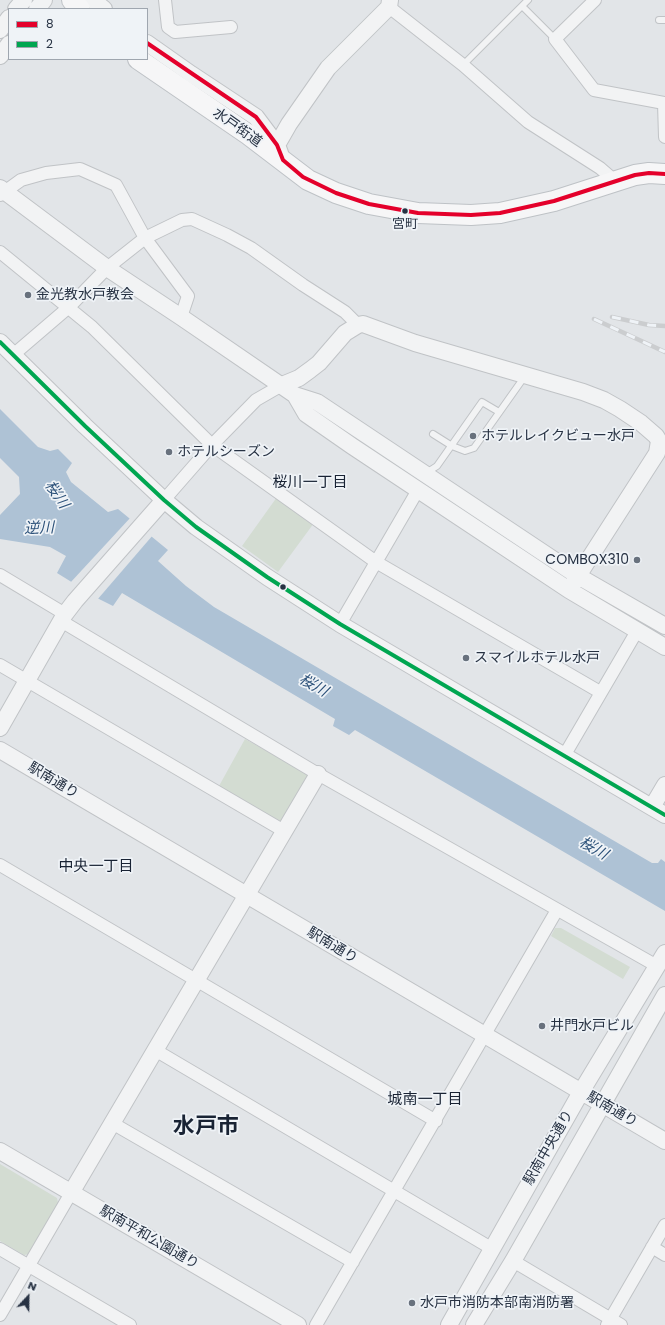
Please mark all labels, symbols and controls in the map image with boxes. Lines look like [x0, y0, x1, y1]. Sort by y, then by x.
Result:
legend [8, 8, 148, 60]
text: 8 [46, 15, 54, 32]
text: 2 [46, 35, 53, 52]
street label: 水戸街道 [209, 105, 265, 151]
marker: 宮町 [400, 206, 410, 216]
place label: 宮町 [392, 217, 418, 233]
place label: 金光教水戸教会 [36, 287, 134, 303]
marker: 金光教水戸教会 [23, 290, 33, 300]
place label: ホテルレイクビュー水戸 [481, 428, 635, 444]
marker: ホテルレイクビュー水戸 [468, 431, 478, 441]
place label: ホテルシーズン [177, 444, 275, 460]
marker: ホテルシーズン [164, 447, 174, 457]
district label: 桜川一丁目 [273, 474, 347, 492]
water label: 桜川 [40, 478, 72, 512]
water label: 逆川 [24, 519, 54, 539]
place label: COMBOX310 [545, 552, 629, 568]
marker: COMBOX310 [632, 555, 642, 565]
unlabelled marker [278, 582, 288, 592]
place label: スマイルホテル水戸 [474, 650, 600, 666]
marker: スマイルホテル水戸 [461, 653, 471, 663]
water label: 桜川 [296, 671, 330, 701]
street label: 駅南通り [25, 759, 81, 803]
water label: 桜川 [576, 834, 610, 864]
district label: 中央一丁目 [59, 858, 133, 876]
street label: 駅南通り [304, 924, 360, 968]
place label: 井門水戸ビル [550, 1018, 634, 1034]
marker: 井門水戸ビル [537, 1021, 547, 1031]
street label: 駅南通り [584, 1089, 640, 1131]
district label: 城南一丁目 [388, 1091, 462, 1109]
street label: 駅南中央通り [521, 1107, 577, 1189]
district label: 水戸市 [173, 1114, 239, 1140]
street label: 駅南平和公園通り [96, 1203, 202, 1273]
north arrow [8, 1277, 48, 1317]
text: N [26, 1277, 39, 1295]
place label: 水戸市消防本部南消防署 [420, 1295, 574, 1311]
marker: 水戸市消防本部南消防署 [407, 1298, 417, 1308]

